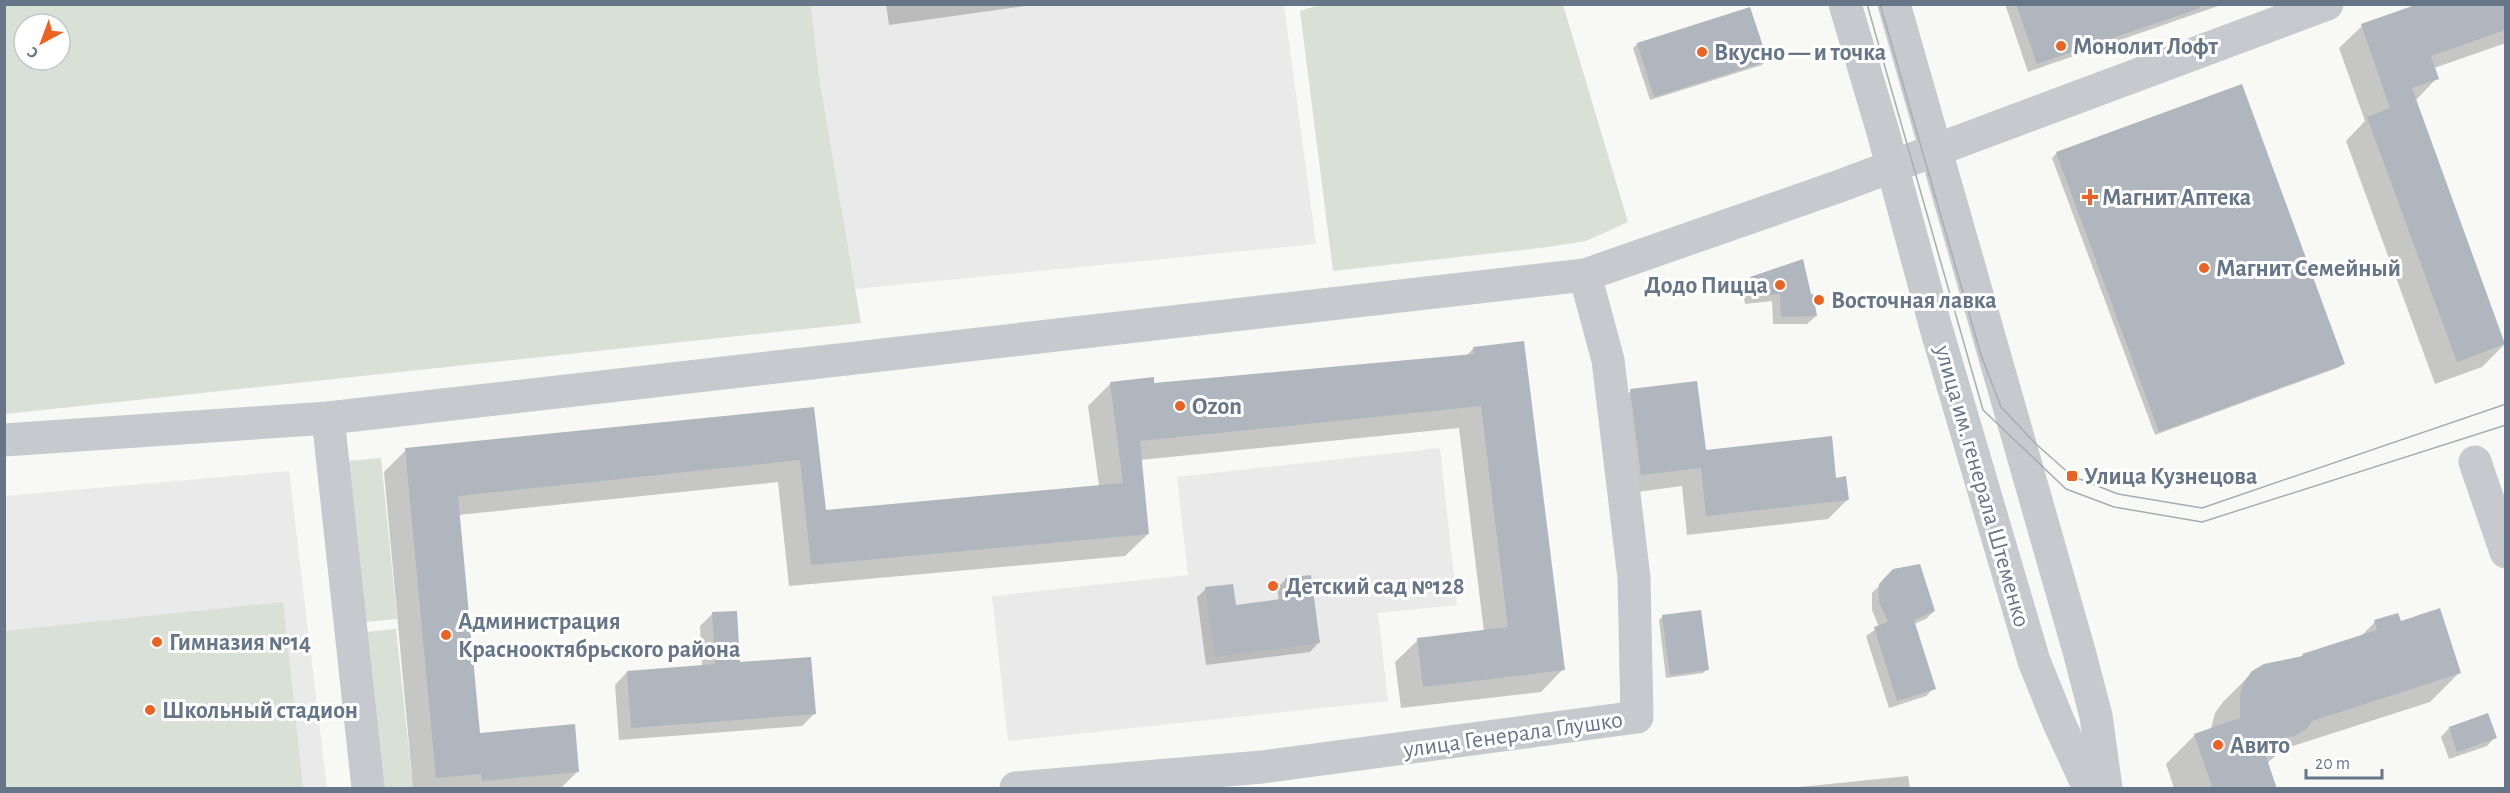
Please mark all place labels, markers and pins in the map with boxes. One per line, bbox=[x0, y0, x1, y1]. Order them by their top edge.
place label: Монолит Лофт bbox=[2073, 35, 2219, 59]
marker: Монолит Лофт bbox=[2054, 39, 2068, 53]
place label: Вкусно — и точка bbox=[1714, 41, 1886, 65]
marker: Вкусно — и точка bbox=[1695, 45, 1709, 59]
place label: Магнит Аптека bbox=[2102, 186, 2251, 210]
marker: Магнит Аптека bbox=[2083, 190, 2097, 204]
place label: Магнит Семейный bbox=[2216, 257, 2401, 281]
marker: Магнит Семейный bbox=[2197, 261, 2211, 275]
place label: Додо Пицца bbox=[1644, 274, 1768, 298]
marker: Додо Пицца bbox=[1773, 278, 1787, 292]
place label: Восточная лавка bbox=[1831, 289, 1997, 313]
marker: Восточная лавка bbox=[1812, 293, 1826, 307]
place label: Ozon bbox=[1192, 395, 1242, 419]
marker: Ozon bbox=[1173, 399, 1187, 413]
place label: Улица Кузнецова bbox=[2084, 465, 2257, 489]
marker: Улица Кузнецова bbox=[2065, 469, 2079, 483]
place label: Детский сад №128 bbox=[1285, 575, 1465, 599]
marker: Детский сад №128 bbox=[1266, 579, 1280, 593]
place label: Администрация Краснооктябрьского района bbox=[458, 610, 740, 662]
marker: Администрация Краснооктябрьского района bbox=[439, 628, 453, 642]
place label: Гимназия №14 bbox=[169, 631, 311, 655]
marker: Гимназия №14 bbox=[150, 635, 164, 649]
place label: Школьный стадион bbox=[162, 699, 358, 723]
marker: Школьный стадион bbox=[143, 703, 157, 717]
place label: Авито bbox=[2230, 734, 2290, 758]
marker: Авито bbox=[2211, 738, 2225, 752]

